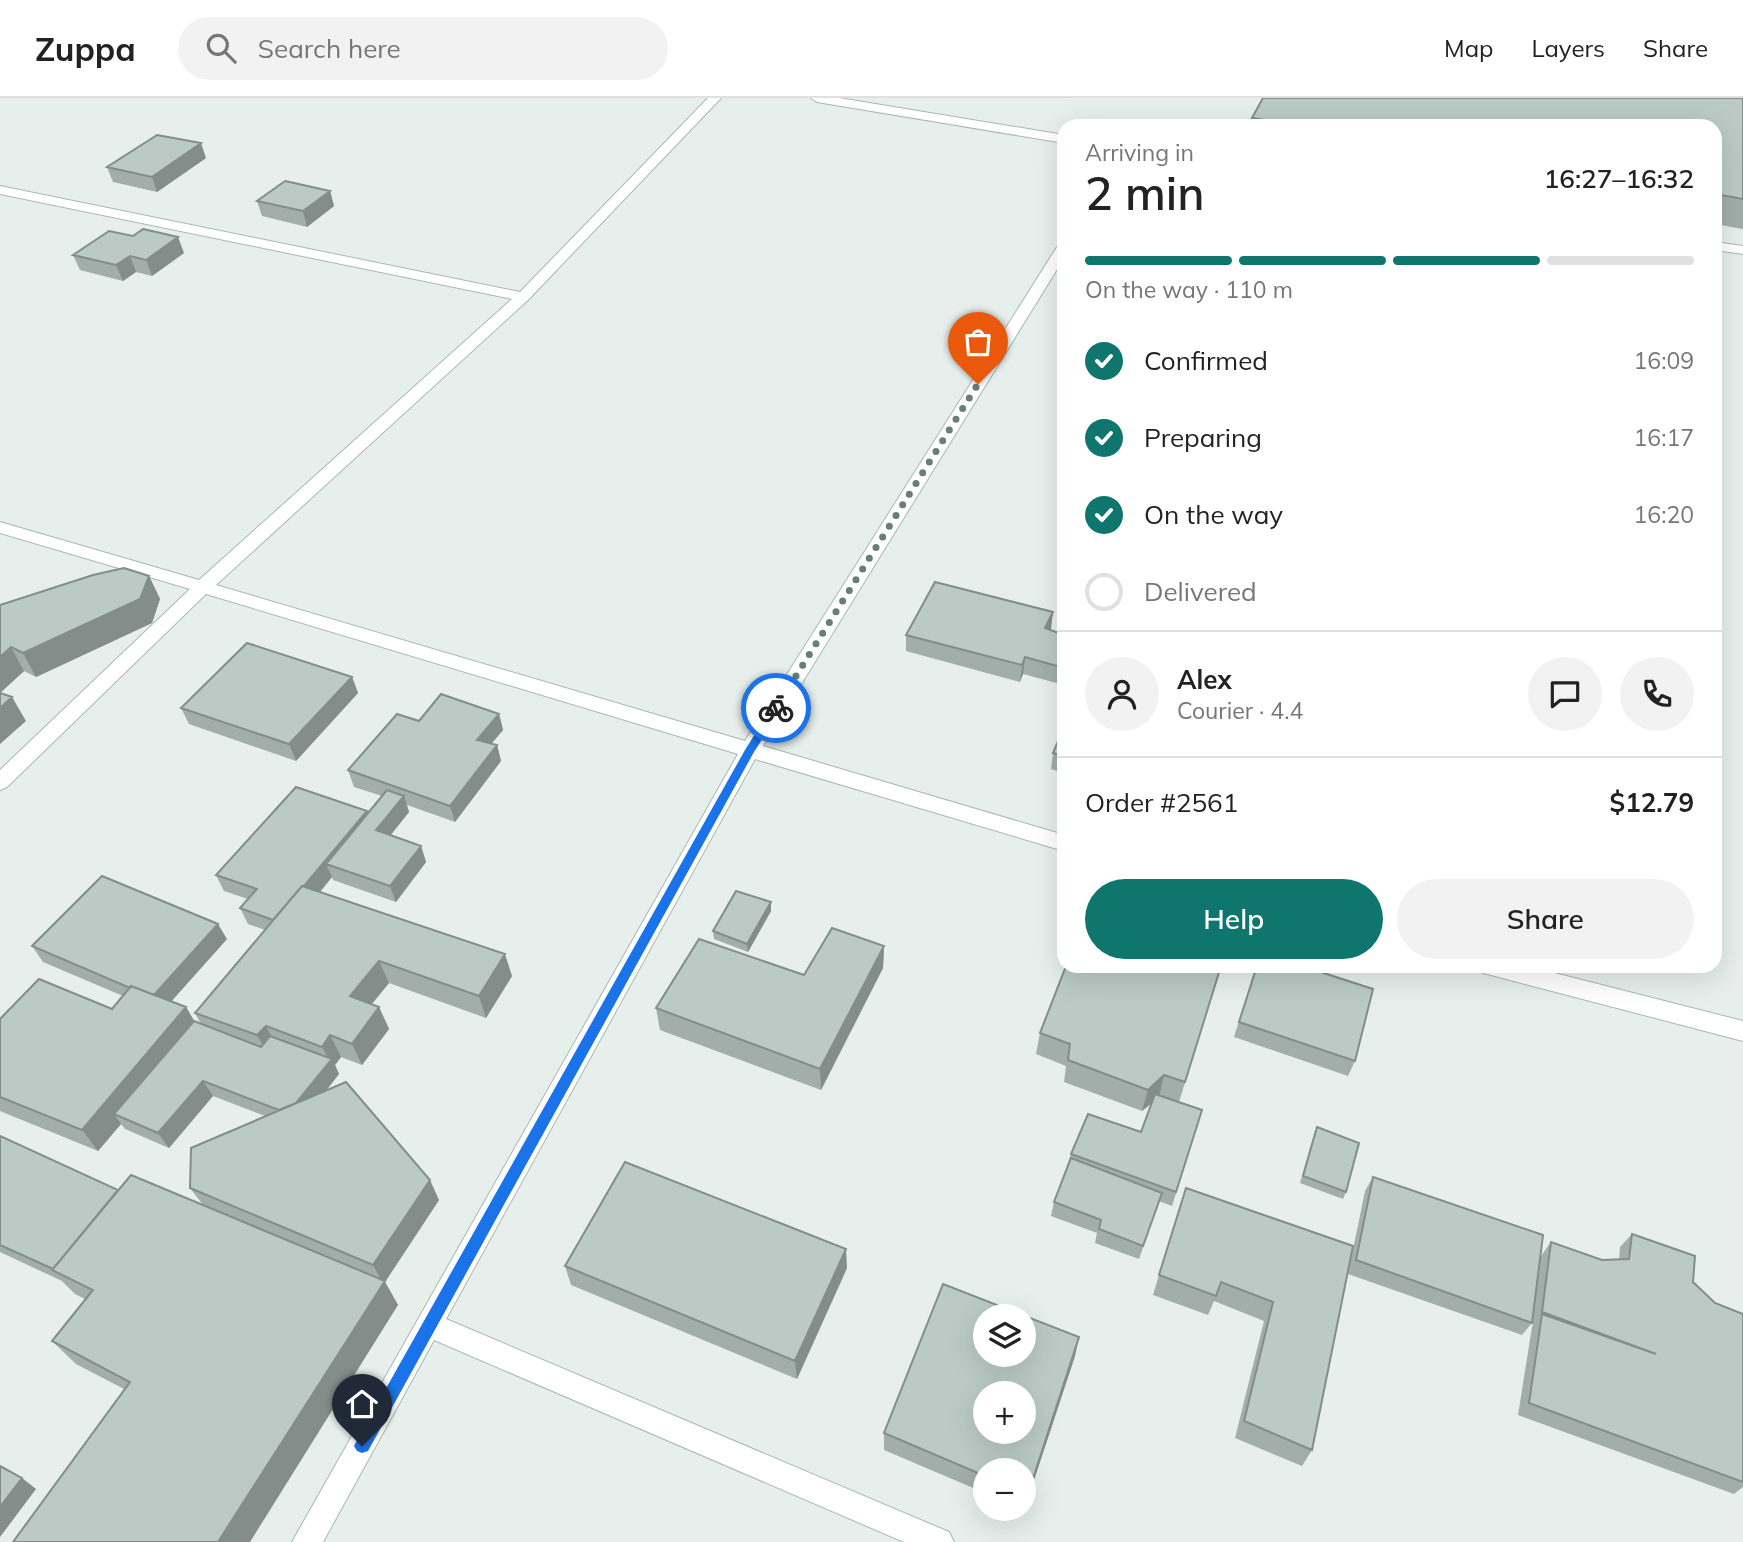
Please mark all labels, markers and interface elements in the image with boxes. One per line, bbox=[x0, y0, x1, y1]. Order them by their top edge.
search box bbox=[178, 17, 668, 80]
text: Zuppa bbox=[35, 28, 136, 69]
icon: search bbox=[202, 29, 240, 67]
text: Search here bbox=[258, 32, 401, 65]
text: Map bbox=[1444, 33, 1493, 63]
text: Layers bbox=[1531, 33, 1605, 63]
text: Share bbox=[1643, 33, 1708, 63]
text: Arriving in bbox=[1085, 138, 1194, 167]
text: 16:27–16:32 bbox=[1544, 162, 1694, 195]
text: 2 min bbox=[1085, 164, 1204, 222]
text: On the way · 110 m bbox=[1085, 275, 1293, 304]
pin bbox=[948, 312, 1008, 384]
icon: bag bbox=[959, 323, 997, 361]
icon: check bbox=[1085, 342, 1123, 380]
text: Confirmed bbox=[1144, 344, 1268, 377]
text: 16:09 bbox=[1634, 346, 1694, 375]
icon: check bbox=[1085, 419, 1123, 457]
text: Preparing bbox=[1144, 421, 1262, 454]
text: 16:17 bbox=[1634, 423, 1694, 452]
icon: check bbox=[1085, 496, 1123, 534]
text: On the way bbox=[1144, 498, 1283, 531]
text: 16:20 bbox=[1634, 500, 1694, 529]
text: Delivered bbox=[1144, 575, 1257, 608]
button: person bbox=[1085, 657, 1159, 731]
button: chat bbox=[1528, 657, 1602, 731]
button: phone bbox=[1620, 657, 1694, 731]
text: Alex bbox=[1177, 663, 1232, 696]
courier bbox=[741, 673, 811, 743]
icon: bike bbox=[757, 689, 795, 727]
text: Courier · 4.4 bbox=[1177, 696, 1303, 725]
text: Order #2561 bbox=[1085, 786, 1238, 819]
text: $12.79 bbox=[1610, 786, 1694, 819]
button: Help bbox=[1085, 879, 1383, 959]
button: Share bbox=[1397, 879, 1694, 959]
map controls bbox=[973, 1304, 1036, 1521]
button: layers bbox=[973, 1304, 1036, 1367]
pin bbox=[332, 1374, 392, 1446]
button: + bbox=[973, 1381, 1036, 1444]
icon: home bbox=[343, 1385, 381, 1423]
button: − bbox=[973, 1458, 1036, 1521]

